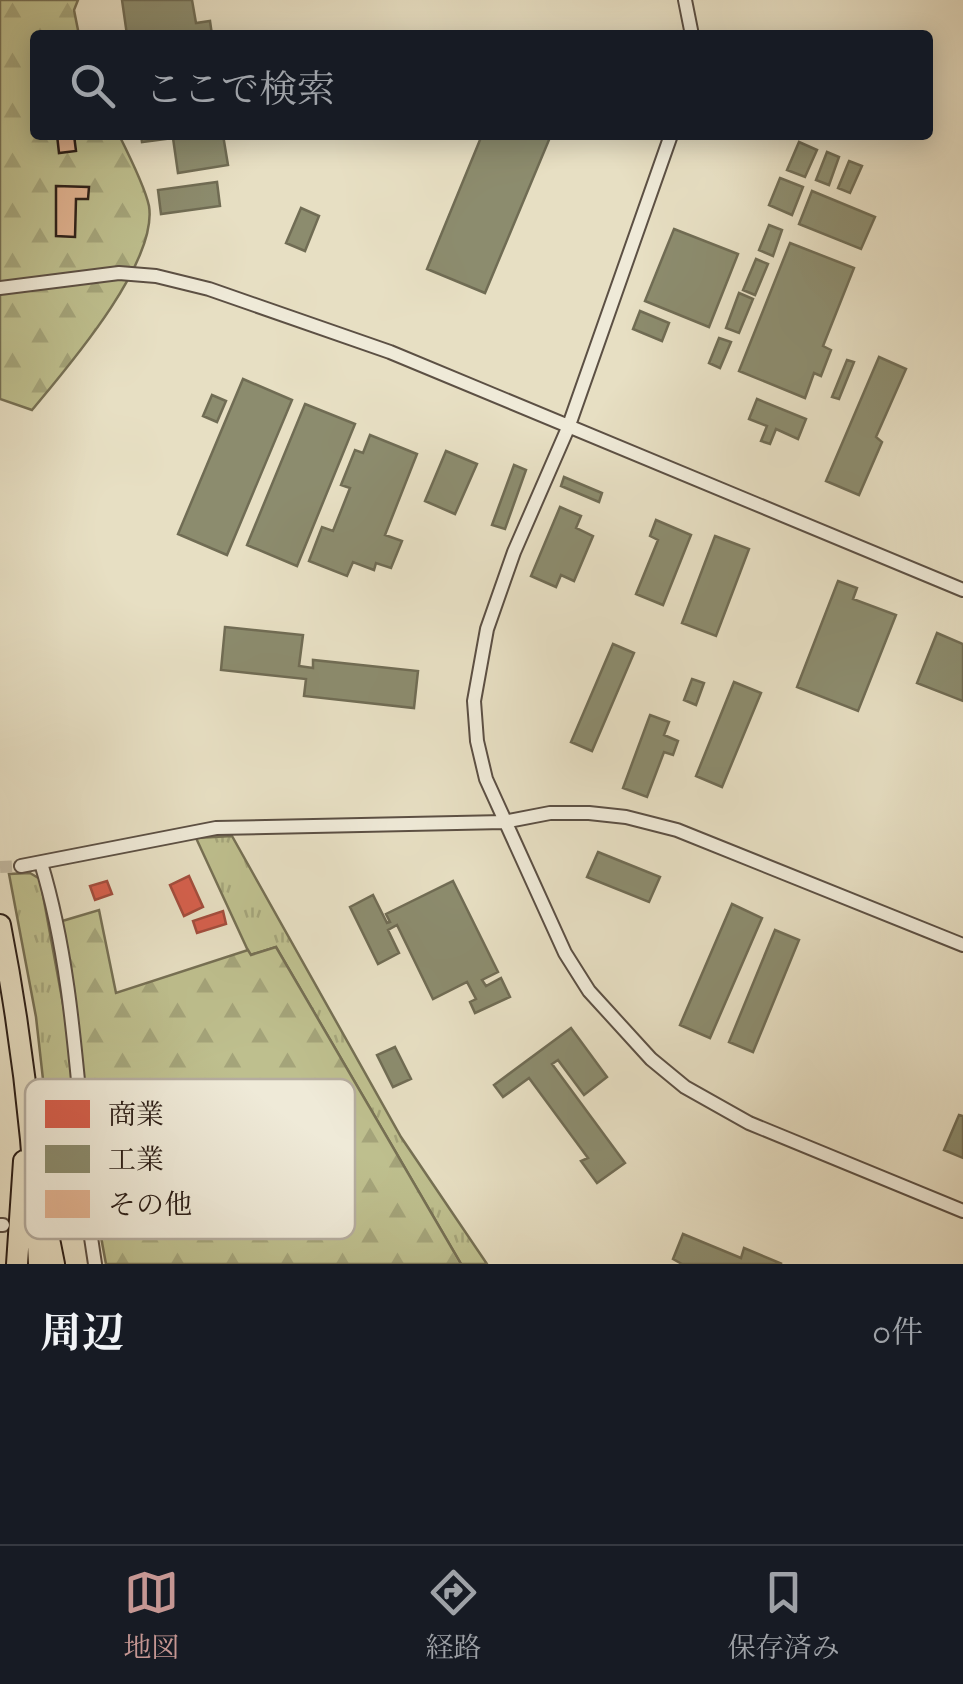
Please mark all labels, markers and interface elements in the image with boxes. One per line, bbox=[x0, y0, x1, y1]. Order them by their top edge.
search box bbox=[30, 30, 933, 140]
icon: search bbox=[65, 58, 120, 113]
text: ここで検索 bbox=[145, 66, 335, 112]
legend bbox=[25, 1079, 355, 1239]
text: 商業 bbox=[108, 1097, 164, 1132]
text: 工業 bbox=[108, 1142, 164, 1177]
text: その他 bbox=[108, 1187, 192, 1222]
text: 周辺 bbox=[40, 1307, 124, 1359]
text: 0件 bbox=[872, 1313, 923, 1352]
tab: 地図 bbox=[123, 1565, 179, 1665]
tab: 経路 bbox=[425, 1565, 482, 1665]
tab: 保存済み bbox=[728, 1565, 840, 1665]

